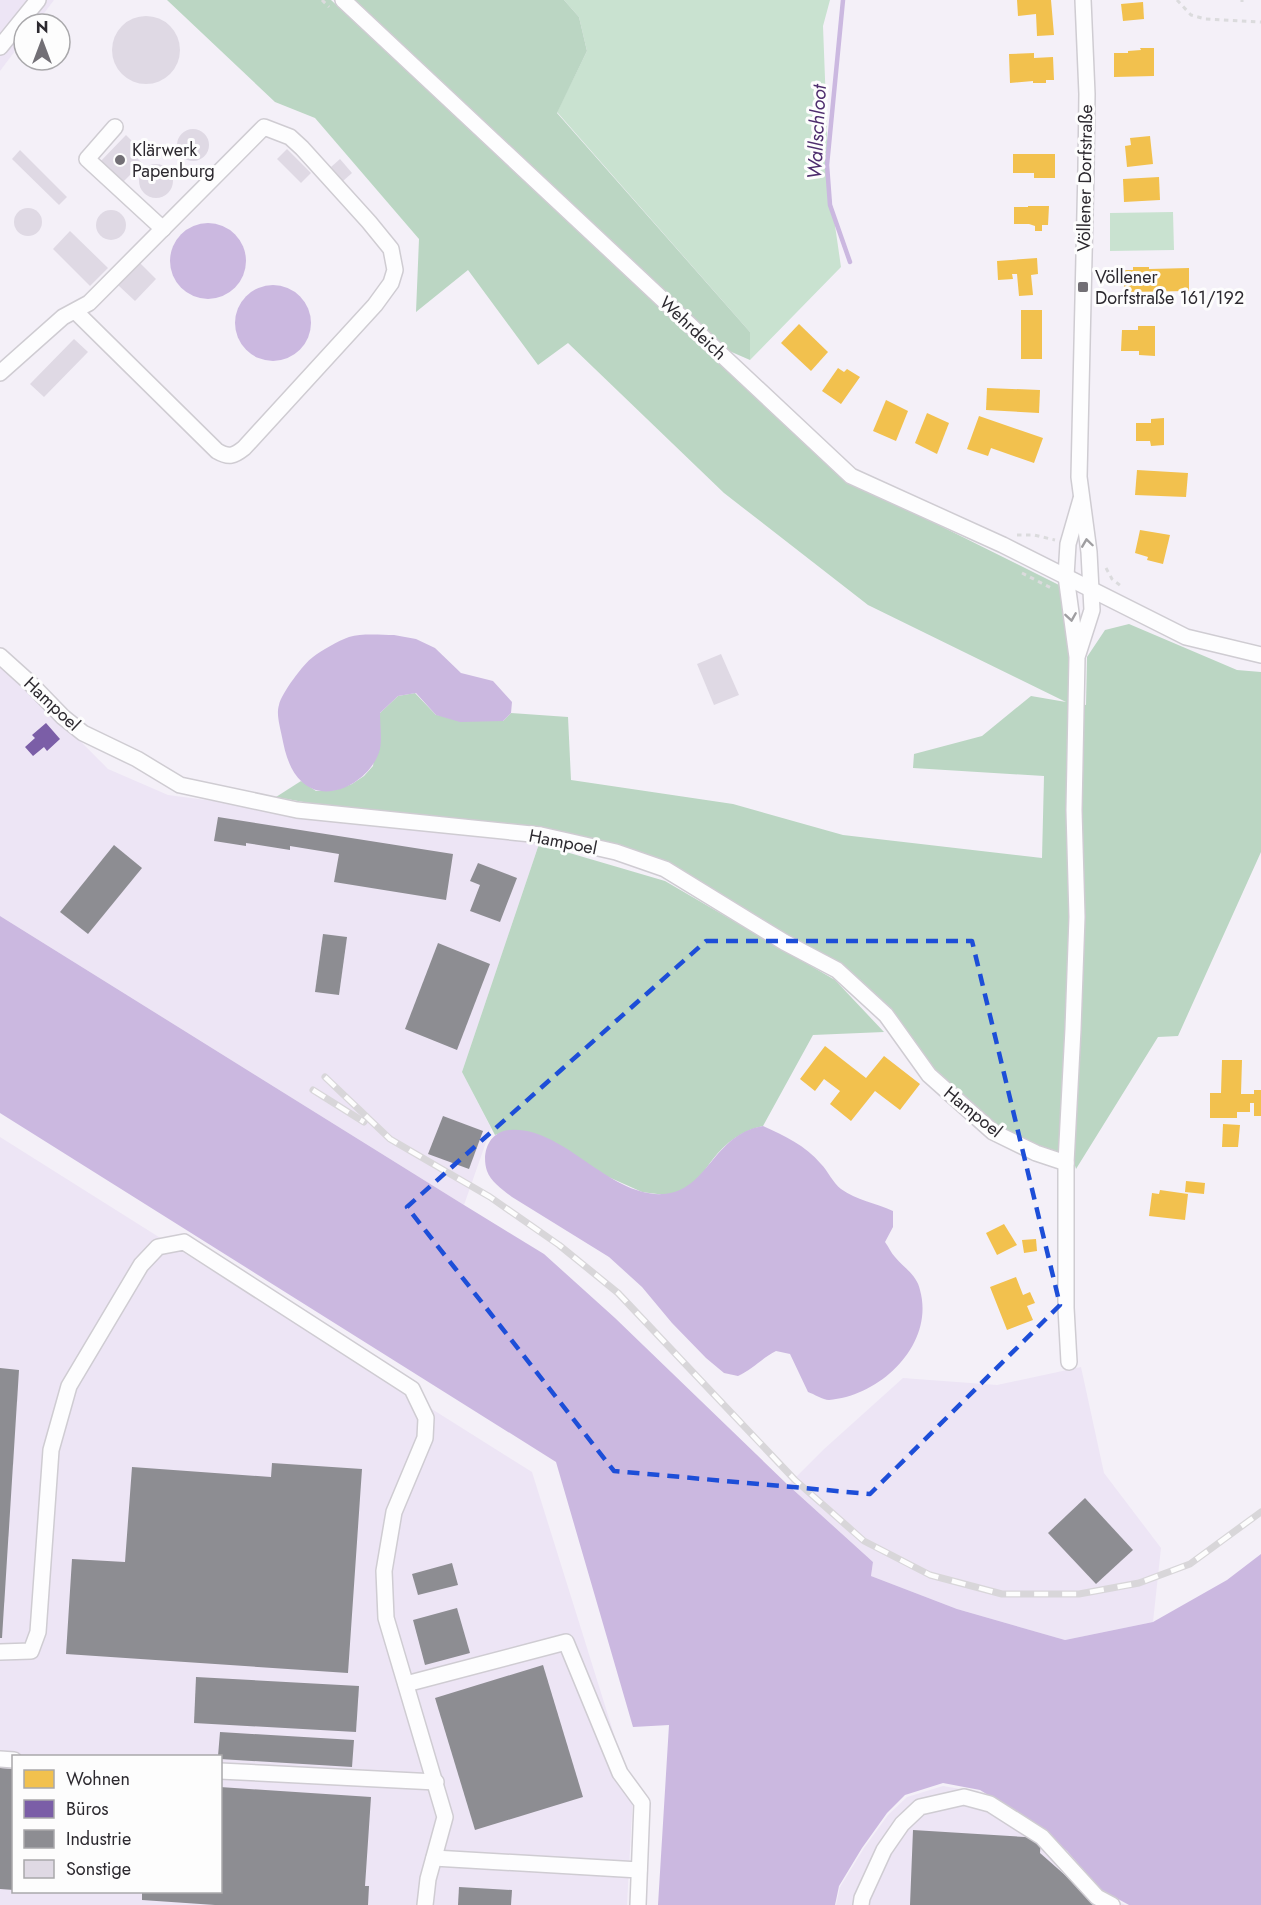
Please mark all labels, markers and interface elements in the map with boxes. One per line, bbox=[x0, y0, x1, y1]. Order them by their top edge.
north arrow bbox=[12, 12, 72, 72]
text: N bbox=[36, 16, 48, 39]
water label: Wallschloot bbox=[800, 83, 834, 180]
street label: Völlener Dorfstraße bbox=[1071, 104, 1099, 252]
place label: Klärwerk Papenburg bbox=[132, 137, 215, 184]
marker: Klärwerk Papenburg bbox=[113, 153, 127, 167]
place label: Völlener Dorfstraße 161/192 bbox=[1095, 264, 1244, 311]
marker: Völlener Dorfstraße 161/192 bbox=[1076, 280, 1090, 294]
street label: Wehrdeich bbox=[654, 290, 732, 366]
one-way arrow bbox=[1082, 539, 1094, 548]
one-way arrow bbox=[1064, 612, 1076, 621]
street label: Hampoel bbox=[18, 671, 86, 737]
street label: Hampoel bbox=[527, 823, 599, 861]
street label: Hampoel bbox=[938, 1080, 1008, 1144]
legend bbox=[12, 1755, 222, 1893]
text: Wohnen bbox=[66, 1766, 130, 1792]
text: Büros bbox=[66, 1796, 108, 1822]
text: Industrie bbox=[66, 1826, 131, 1852]
text: Sonstige bbox=[66, 1856, 131, 1882]

